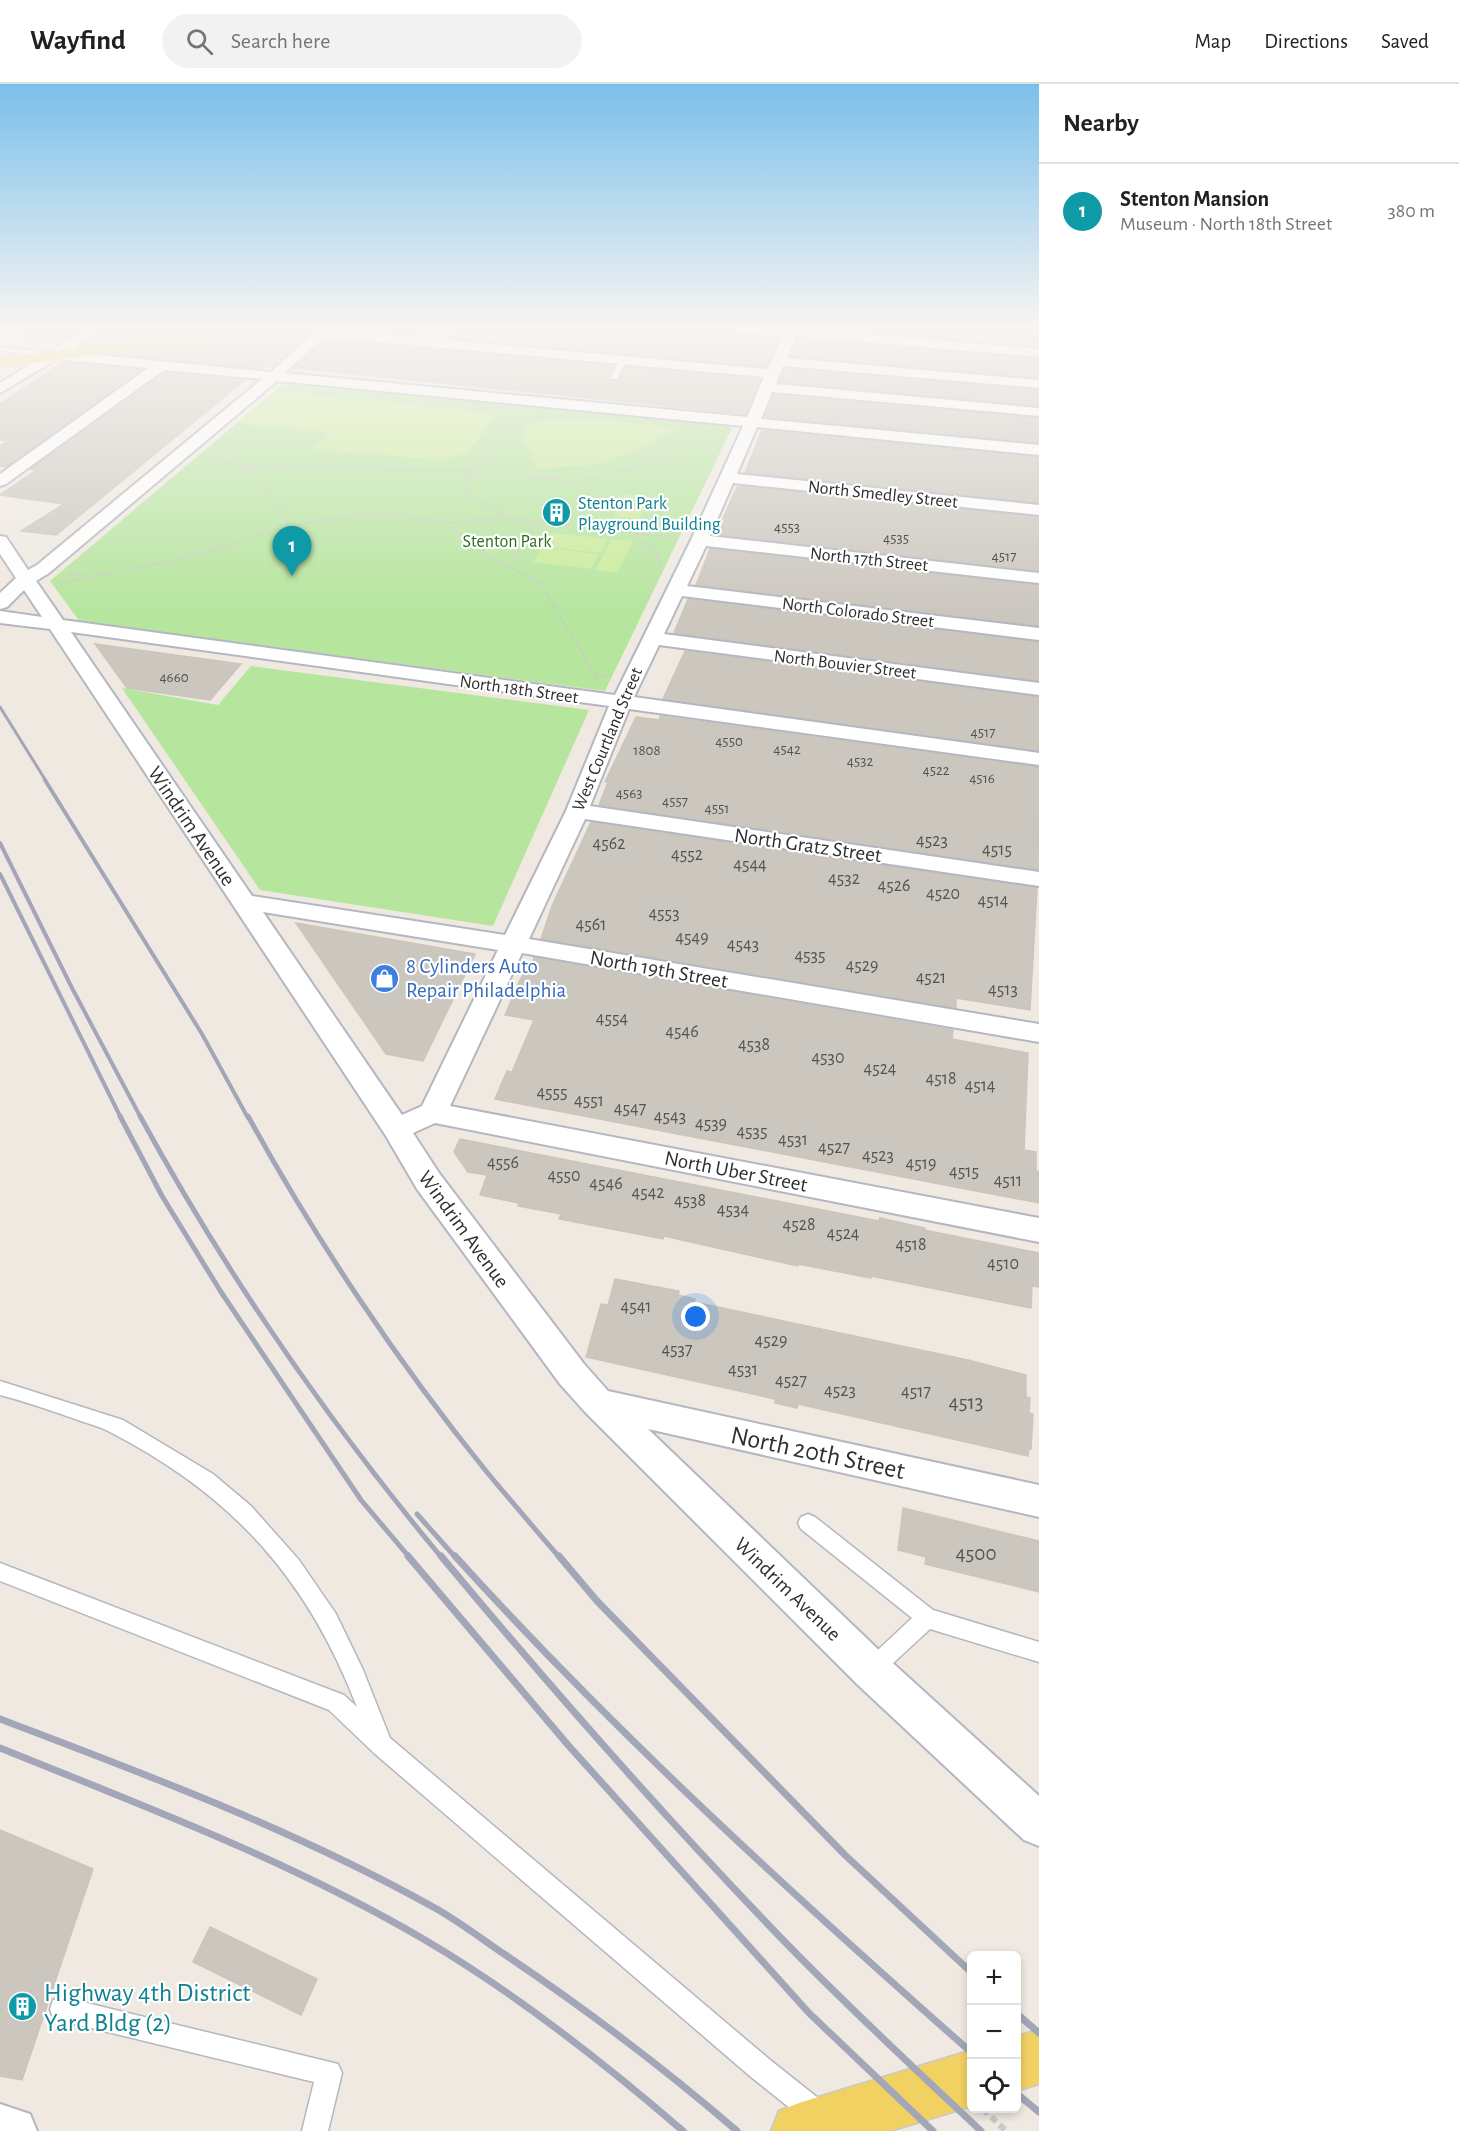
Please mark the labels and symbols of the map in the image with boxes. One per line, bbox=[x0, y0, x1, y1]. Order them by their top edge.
street label: North Smedley Street bbox=[807, 478, 959, 512]
place label: Stenton Park Playground Building bbox=[578, 495, 721, 534]
building icon: Stenton Park Playground Building bbox=[541, 497, 573, 529]
house number: 4553 bbox=[774, 520, 800, 535]
pin: 1 bbox=[272, 526, 312, 576]
house number: 4535 bbox=[883, 531, 909, 546]
park label: Stenton Park bbox=[462, 533, 552, 551]
street label: North 17th Street bbox=[809, 545, 929, 575]
house number: 4517 bbox=[992, 549, 1016, 564]
street label: North Colorado Street bbox=[781, 595, 935, 631]
street label: North Bouvier Street bbox=[773, 647, 917, 683]
street label: West Courtland Street bbox=[570, 665, 646, 814]
house number: 4660 bbox=[159, 670, 189, 685]
street label: North 18th Street bbox=[458, 673, 580, 707]
house number: 4517 bbox=[971, 725, 995, 740]
house number: 4550 bbox=[715, 734, 743, 749]
house number: 4542 bbox=[773, 742, 801, 757]
house number: 1808 bbox=[633, 743, 661, 758]
house number: 4532 bbox=[847, 754, 873, 769]
street label: Windrim Avenue bbox=[144, 763, 239, 890]
house number: 4522 bbox=[922, 763, 950, 778]
house number: 4516 bbox=[969, 771, 995, 786]
house number: 4563 bbox=[616, 786, 642, 801]
house number: 4557 bbox=[662, 794, 688, 809]
house number: 4551 bbox=[705, 801, 729, 816]
street label: North Gratz Street bbox=[733, 825, 883, 866]
house number: 4523 bbox=[916, 832, 948, 850]
house number: 4562 bbox=[593, 835, 625, 853]
house number: 4515 bbox=[982, 841, 1012, 859]
house number: 4552 bbox=[671, 846, 703, 864]
house number: 4544 bbox=[733, 856, 767, 874]
house number: 4532 bbox=[828, 870, 860, 888]
house number: 4526 bbox=[878, 877, 910, 895]
house number: 4520 bbox=[926, 885, 960, 903]
house number: 4514 bbox=[977, 892, 1009, 910]
house number: 4553 bbox=[648, 905, 680, 923]
house number: 4561 bbox=[576, 916, 606, 934]
house number: 4549 bbox=[675, 929, 709, 947]
house number: 4543 bbox=[727, 936, 759, 954]
street label: North 19th Street bbox=[588, 947, 730, 992]
house number: 4535 bbox=[794, 947, 826, 965]
place label: 8 Cylinders Auto Repair Philadelphia bbox=[406, 956, 567, 1001]
house number: 4529 bbox=[846, 957, 878, 975]
shop icon: 8 Cylinders Auto Repair Philadelphia bbox=[369, 962, 401, 994]
house number: 4521 bbox=[916, 969, 946, 987]
house number: 4513 bbox=[988, 981, 1018, 999]
house number: 4554 bbox=[596, 1010, 629, 1028]
house number: 4546 bbox=[665, 1023, 699, 1041]
house number: 4538 bbox=[738, 1036, 770, 1054]
house number: 4530 bbox=[811, 1049, 845, 1067]
house number: 4524 bbox=[863, 1060, 897, 1078]
house number: 4518 bbox=[926, 1070, 956, 1088]
house number: 4514 bbox=[964, 1077, 996, 1095]
house number: 4555 bbox=[536, 1084, 568, 1102]
house number: 4551 bbox=[574, 1092, 604, 1110]
house number: 4547 bbox=[614, 1100, 646, 1118]
house number: 4543 bbox=[654, 1108, 686, 1126]
house number: 4539 bbox=[695, 1115, 727, 1133]
house number: 4535 bbox=[736, 1123, 768, 1141]
house number: 4531 bbox=[778, 1131, 808, 1149]
house number: 4527 bbox=[818, 1139, 850, 1157]
street label: North Uber Street bbox=[663, 1147, 809, 1196]
house number: 4523 bbox=[862, 1147, 894, 1165]
house number: 4556 bbox=[487, 1154, 519, 1172]
house number: 4519 bbox=[906, 1155, 936, 1173]
house number: 4515 bbox=[949, 1163, 979, 1181]
street label: Windrim Avenue bbox=[414, 1167, 513, 1292]
house number: 4550 bbox=[547, 1167, 581, 1185]
house number: 4511 bbox=[994, 1172, 1022, 1190]
house number: 4546 bbox=[589, 1175, 623, 1193]
house number: 4542 bbox=[631, 1184, 665, 1202]
house number: 4538 bbox=[674, 1192, 706, 1210]
house number: 4534 bbox=[717, 1201, 749, 1219]
house number: 4528 bbox=[783, 1216, 815, 1234]
house number: 4524 bbox=[826, 1225, 860, 1243]
house number: 4518 bbox=[896, 1236, 926, 1254]
house number: 4510 bbox=[987, 1255, 1019, 1273]
house number: 4541 bbox=[620, 1298, 652, 1316]
your location bbox=[681, 1302, 710, 1331]
house number: 4529 bbox=[755, 1332, 787, 1350]
house number: 4537 bbox=[661, 1341, 693, 1359]
house number: 4531 bbox=[728, 1361, 758, 1379]
house number: 4527 bbox=[775, 1372, 807, 1390]
house number: 4523 bbox=[824, 1382, 856, 1400]
house number: 4517 bbox=[901, 1383, 931, 1401]
house number: 4513 bbox=[949, 1392, 983, 1413]
street label: North 20th Street bbox=[728, 1422, 907, 1484]
street label: Windrim Avenue bbox=[730, 1534, 845, 1645]
house number: 4500 bbox=[955, 1543, 997, 1564]
place label: Highway 4th District Yard Bldg (2) bbox=[44, 1980, 251, 2036]
building icon: Highway 4th District Yard Bldg (2) bbox=[7, 1991, 39, 2023]

